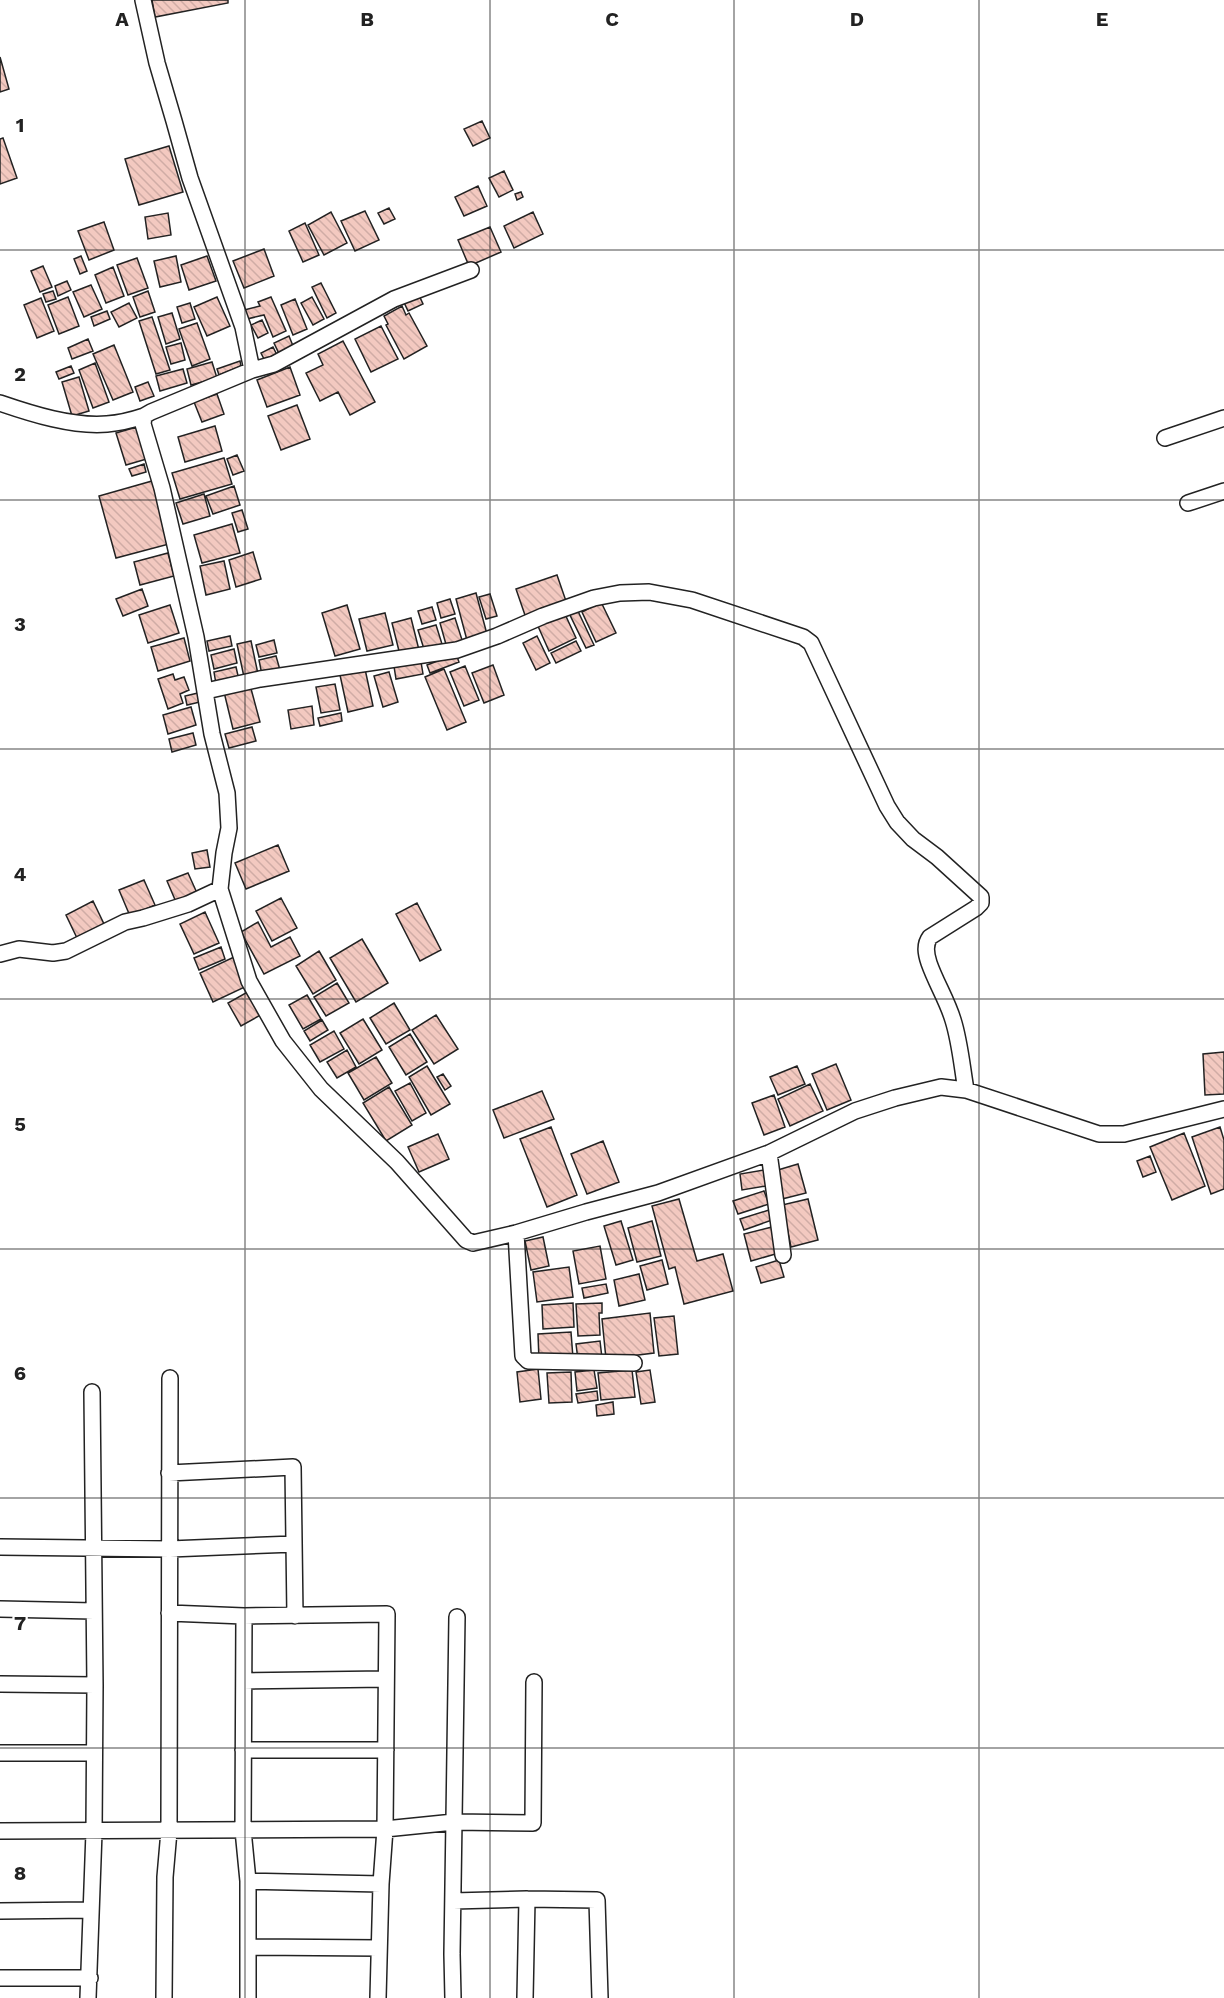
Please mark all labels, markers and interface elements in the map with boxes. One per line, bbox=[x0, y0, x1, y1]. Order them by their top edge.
text: A bbox=[115, 7, 129, 31]
text: B bbox=[360, 7, 374, 31]
text: C bbox=[605, 7, 619, 31]
text: D bbox=[850, 7, 864, 31]
text: E bbox=[1096, 7, 1108, 31]
text: 1 bbox=[16, 113, 24, 137]
text: 2 bbox=[14, 362, 26, 386]
text: 3 bbox=[14, 612, 26, 636]
text: 4 bbox=[14, 862, 27, 886]
text: 5 bbox=[14, 1112, 26, 1136]
text: 6 bbox=[14, 1361, 26, 1385]
text: 7 bbox=[14, 1611, 26, 1635]
text: 8 bbox=[14, 1861, 26, 1885]

